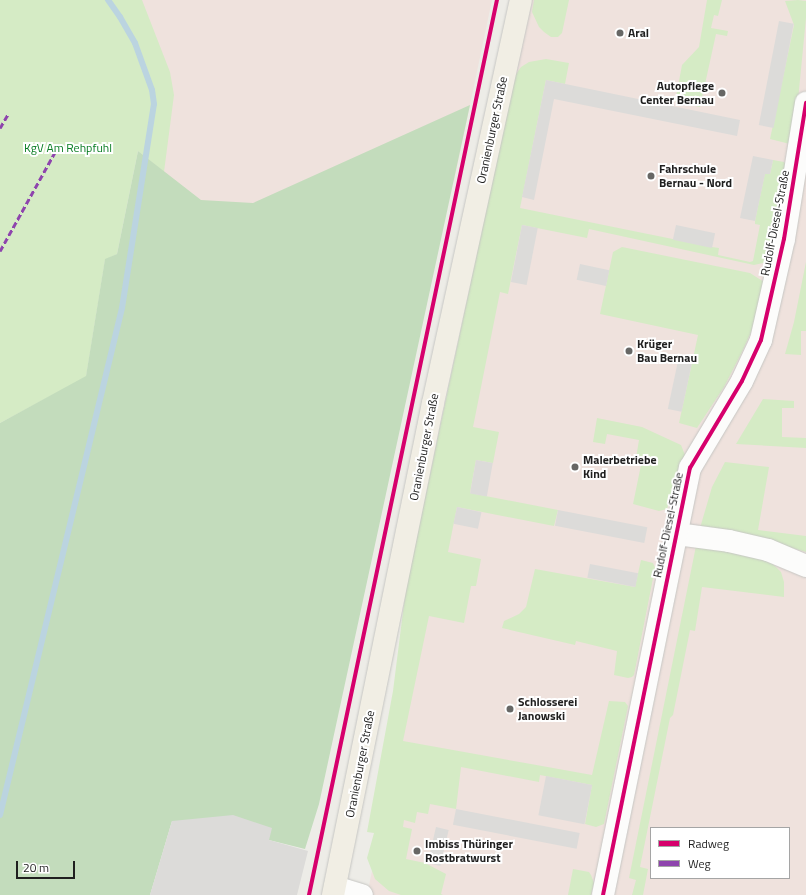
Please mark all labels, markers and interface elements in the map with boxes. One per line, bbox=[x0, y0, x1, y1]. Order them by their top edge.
place label: Aral bbox=[628, 26, 649, 40]
marker: Aral bbox=[615, 28, 625, 38]
street label: Oranienburger Straße bbox=[474, 75, 510, 185]
place label: Autopflege Center Bernau bbox=[640, 79, 714, 107]
marker: Autopflege Center Bernau bbox=[717, 88, 727, 98]
park label: KgV Am Rehpfuhl bbox=[24, 141, 112, 155]
place label: Fahrschule Bernau - Nord bbox=[659, 162, 732, 190]
street label: Rudolf-Diesel-Straße bbox=[758, 169, 792, 277]
marker: Fahrschule Bernau - Nord bbox=[646, 171, 656, 181]
place label: Krüger Bau Bernau bbox=[637, 337, 697, 365]
marker: Krüger Bau Bernau bbox=[624, 346, 634, 356]
street label: Oranienburger Straße bbox=[407, 392, 441, 502]
place label: Malerbetriebe Kind bbox=[583, 453, 657, 481]
marker: Malerbetriebe Kind bbox=[570, 462, 580, 472]
street label: Rudolf-Diesel-Straße bbox=[650, 471, 686, 579]
place label: Schlosserei Janowski bbox=[518, 695, 577, 723]
marker: Schlosserei Janowski bbox=[505, 704, 515, 714]
street label: Oranienburger Straße bbox=[343, 709, 377, 819]
legend bbox=[650, 827, 790, 879]
text: Radweg bbox=[688, 834, 729, 853]
place label: Imbiss Thüringer Rostbratwurst bbox=[425, 837, 513, 865]
marker: Imbiss Thüringer Rostbratwurst bbox=[412, 846, 422, 856]
scale bar bbox=[18, 853, 77, 879]
text: Weg bbox=[688, 854, 711, 873]
text: 20 m bbox=[23, 858, 49, 877]

